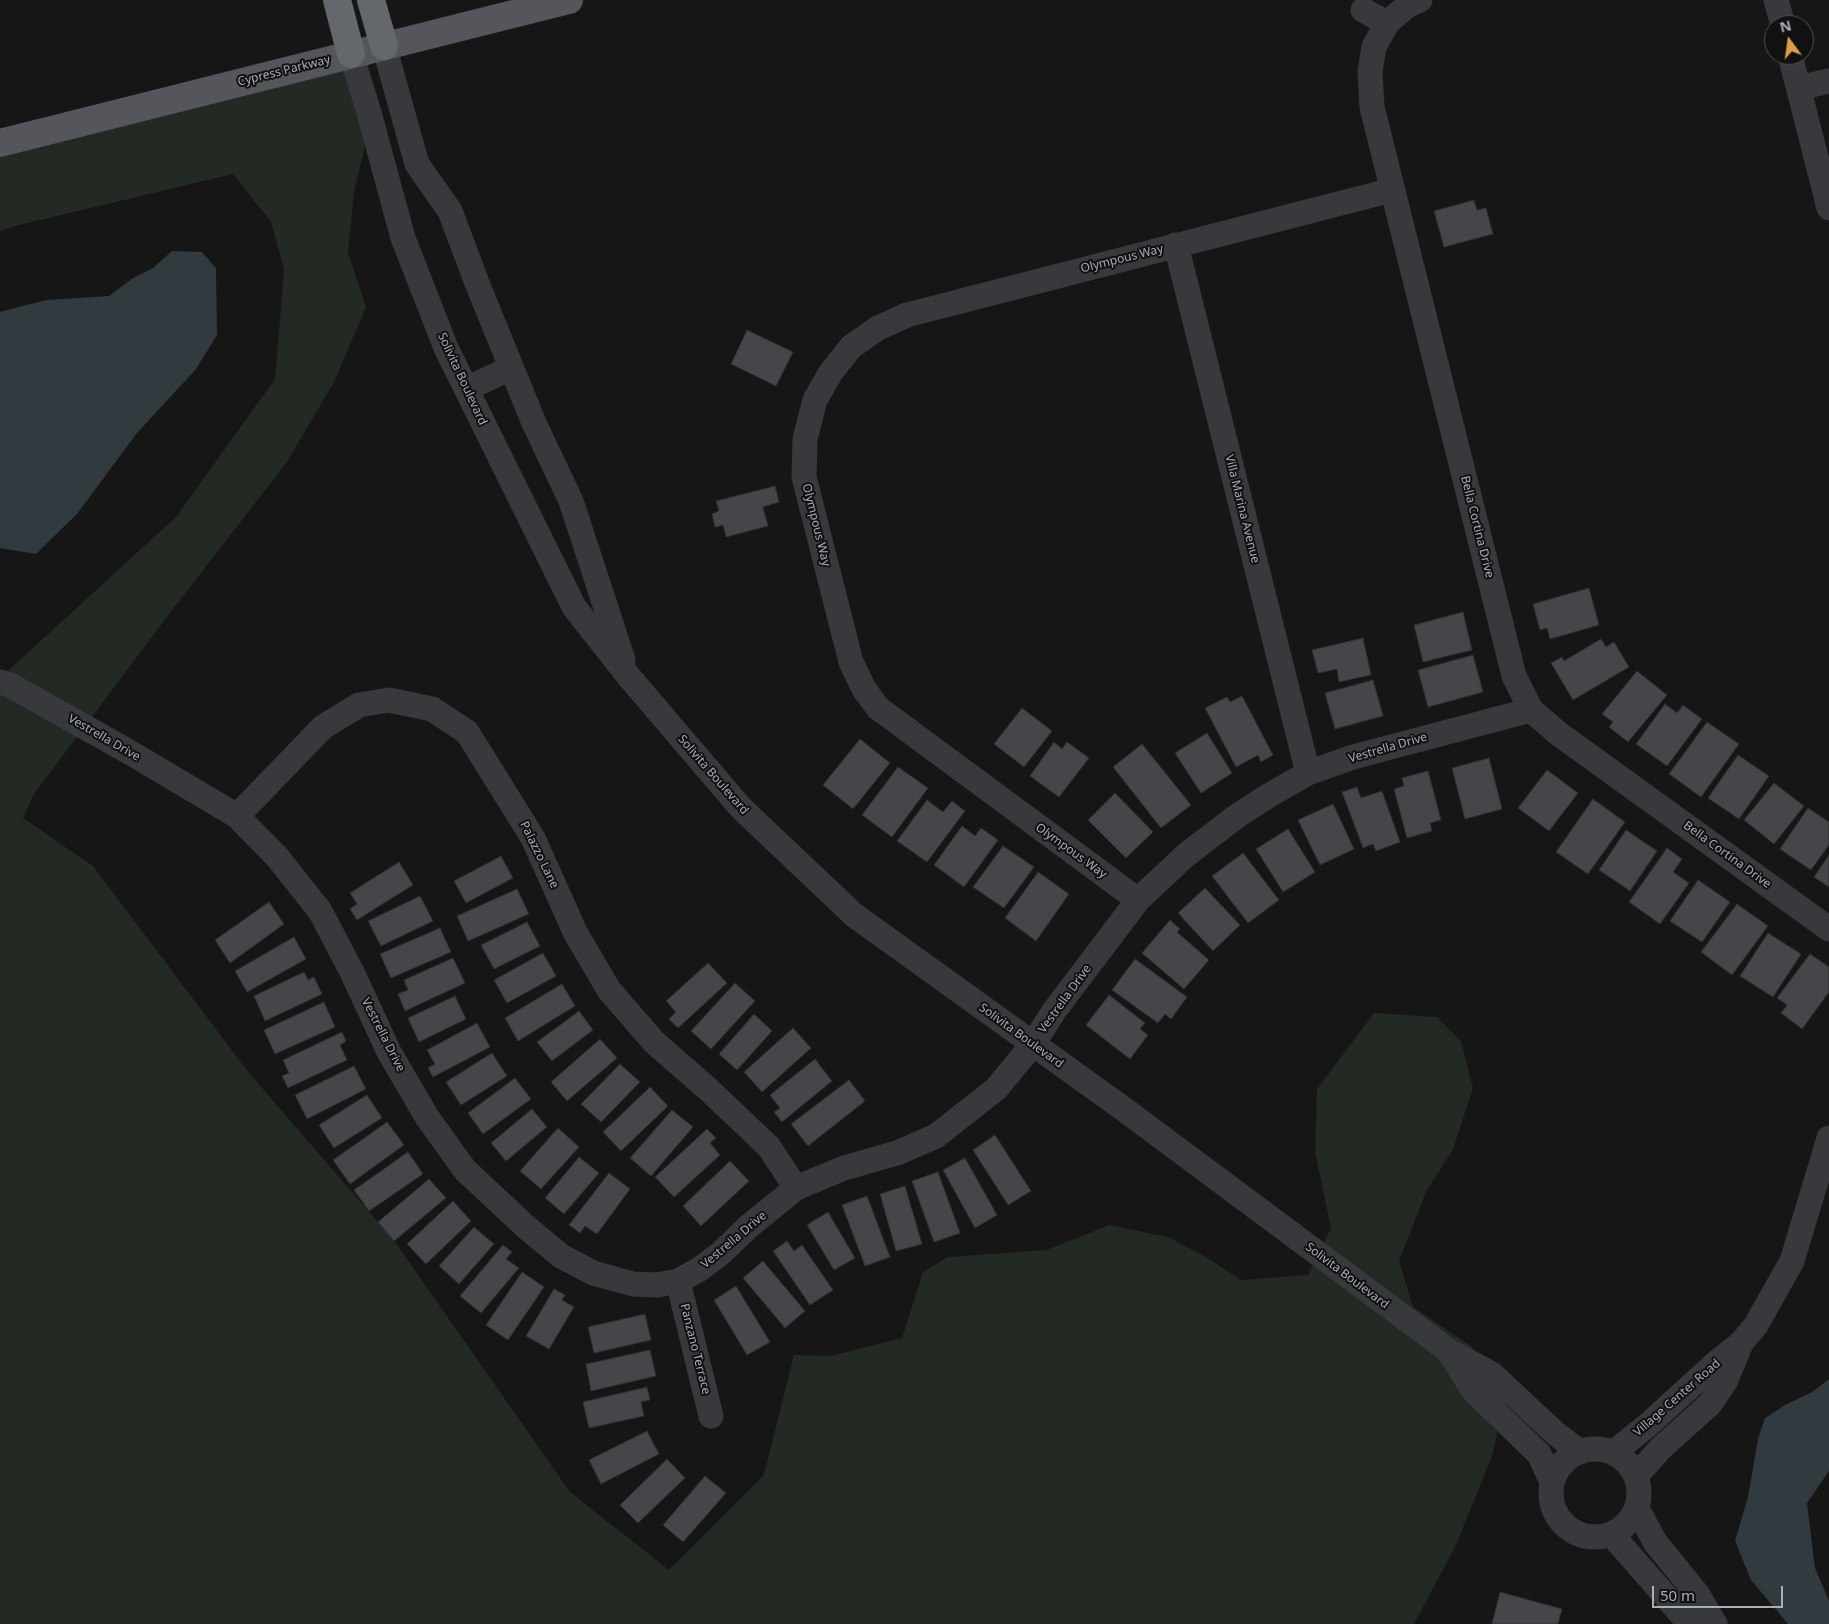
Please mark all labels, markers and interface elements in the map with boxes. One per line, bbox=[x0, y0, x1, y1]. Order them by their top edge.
north arrow bbox=[1764, 15, 1814, 65]
text: N bbox=[1778, 15, 1793, 37]
street label: Cypress Parkway bbox=[236, 53, 332, 89]
street label: Olympous Way bbox=[1079, 242, 1165, 276]
street label: Solivita Boulevard bbox=[434, 330, 490, 428]
street label: Villa Marina Avenue bbox=[1222, 453, 1262, 565]
street label: Bella Cortina Drive bbox=[1457, 474, 1497, 580]
street label: Olympous Way bbox=[799, 482, 833, 568]
street label: Vestrella Drive bbox=[65, 712, 143, 764]
street label: Vestrella Drive bbox=[1347, 730, 1429, 766]
street label: Solivita Boulevard bbox=[675, 732, 751, 818]
street label: Bella Cortina Drive bbox=[1680, 818, 1774, 892]
street label: Palazzo Lane bbox=[517, 819, 561, 891]
street label: Olympous Way bbox=[1033, 820, 1109, 882]
street label: Vestrella Drive bbox=[1035, 962, 1095, 1036]
street label: Vestrella Drive bbox=[358, 996, 408, 1074]
street label: Solivita Boulevard bbox=[976, 1001, 1066, 1071]
street label: Vestrella Drive bbox=[698, 1208, 770, 1272]
street label: Solivita Boulevard bbox=[1303, 1240, 1391, 1312]
street label: Panzano Terrace bbox=[677, 1302, 713, 1396]
street label: Village Center Road bbox=[1631, 1356, 1723, 1440]
scale bar bbox=[1654, 1576, 1785, 1608]
text: 50 m bbox=[1660, 1585, 1695, 1605]

